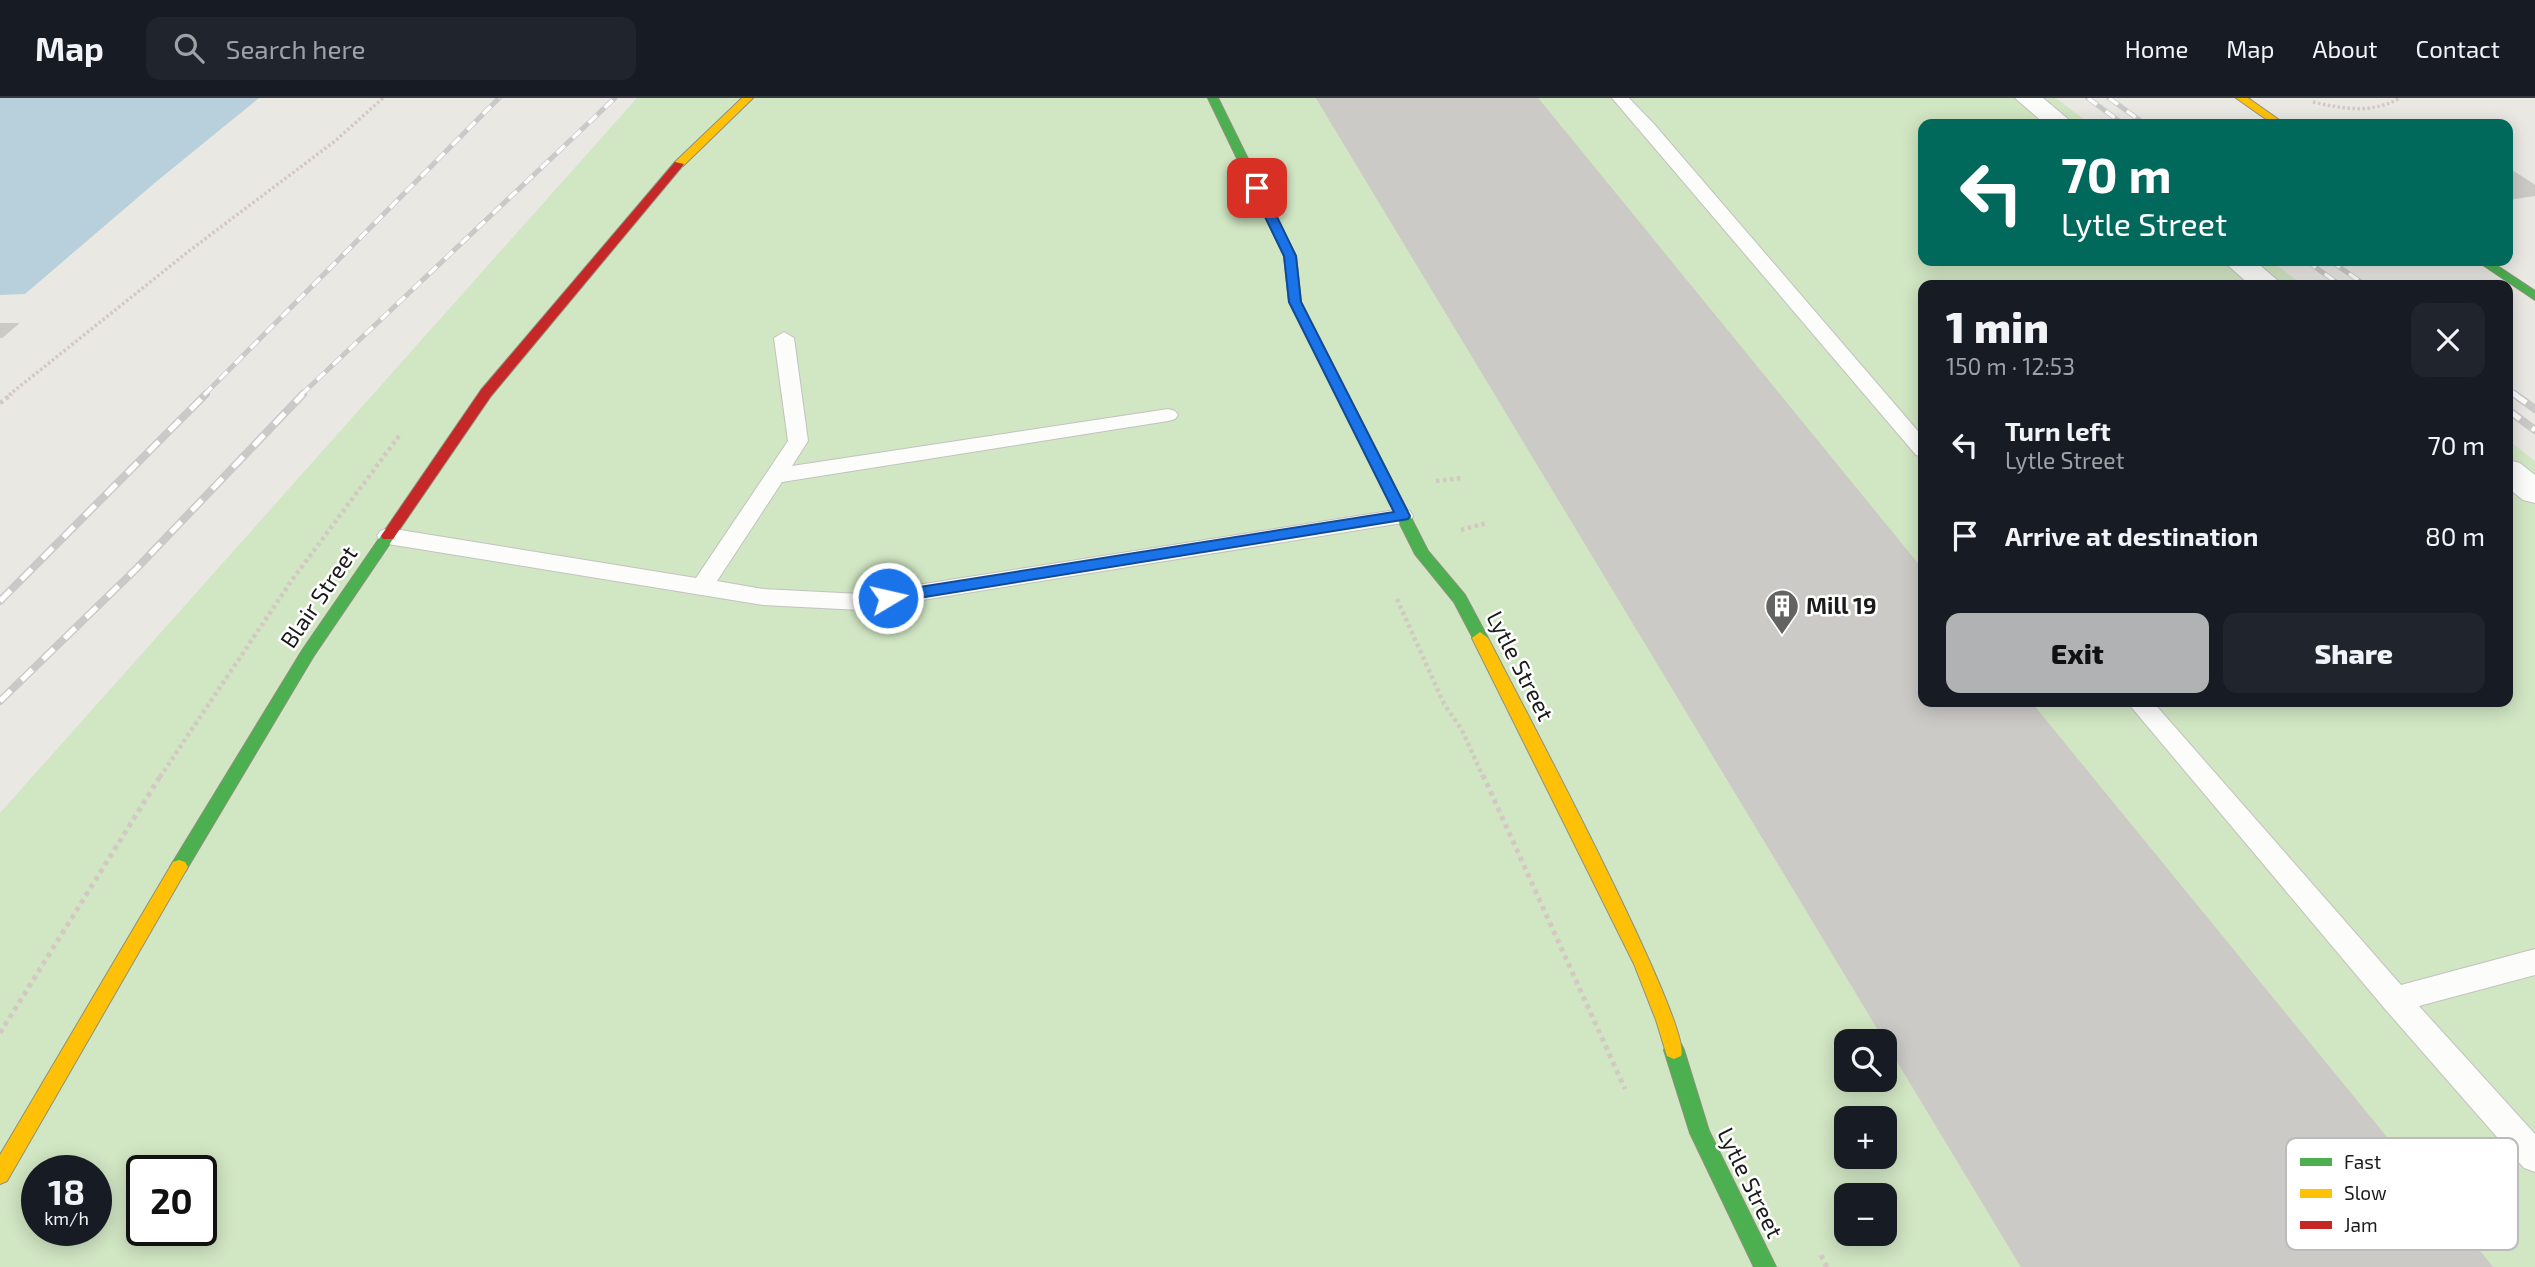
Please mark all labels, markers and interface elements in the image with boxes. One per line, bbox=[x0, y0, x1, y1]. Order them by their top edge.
search box bbox=[146, 17, 636, 80]
text: Map bbox=[35, 28, 104, 68]
icon: search bbox=[170, 29, 208, 67]
text: Search here bbox=[226, 33, 365, 64]
text: Home bbox=[2125, 34, 2188, 63]
text: Map bbox=[2226, 34, 2274, 63]
text: About bbox=[2312, 34, 2378, 63]
text: Contact bbox=[2416, 34, 2500, 63]
text: 70 m bbox=[2061, 144, 2172, 203]
icon: left bbox=[1946, 147, 2037, 238]
pin bbox=[1227, 158, 1287, 218]
icon: arrive bbox=[1238, 169, 1276, 207]
text: Lytle Street bbox=[2061, 204, 2227, 242]
text: 1 min bbox=[1946, 301, 2049, 351]
button: close bbox=[2411, 303, 2485, 377]
text: 150 m · 12:53 bbox=[1946, 352, 2075, 380]
text: Turn left bbox=[2005, 415, 2111, 446]
icon: left bbox=[1946, 426, 1984, 464]
text: 70 m bbox=[2427, 429, 2485, 460]
text: Lytle Street bbox=[2005, 446, 2124, 474]
icon: arrive bbox=[1946, 517, 1984, 555]
text: Arrive at destination bbox=[2005, 520, 2258, 551]
text: 80 m bbox=[2425, 520, 2485, 551]
street label: Blair Street bbox=[274, 540, 363, 653]
position arrow bbox=[851, 561, 925, 635]
building icon: Mill 19 bbox=[1763, 587, 1801, 636]
place label: Mill 19 bbox=[1806, 591, 1876, 619]
street label: Lytle Street bbox=[1481, 606, 1561, 725]
button: Exit bbox=[1946, 613, 2209, 693]
button: Share bbox=[2223, 613, 2485, 693]
map controls bbox=[1834, 1029, 1897, 1246]
button: search bbox=[1834, 1029, 1897, 1092]
button: + bbox=[1834, 1106, 1897, 1169]
street label: Lytle Street bbox=[1712, 1123, 1790, 1243]
legend bbox=[2286, 1138, 2518, 1250]
text: Fast bbox=[2344, 1150, 2381, 1173]
speed limit sign: 20 bbox=[126, 1155, 217, 1246]
text: 18 bbox=[48, 1170, 85, 1212]
text: Slow bbox=[2344, 1181, 2387, 1204]
button: − bbox=[1834, 1183, 1897, 1246]
text: km/h bbox=[44, 1207, 89, 1229]
text: Jam bbox=[2344, 1213, 2378, 1236]

